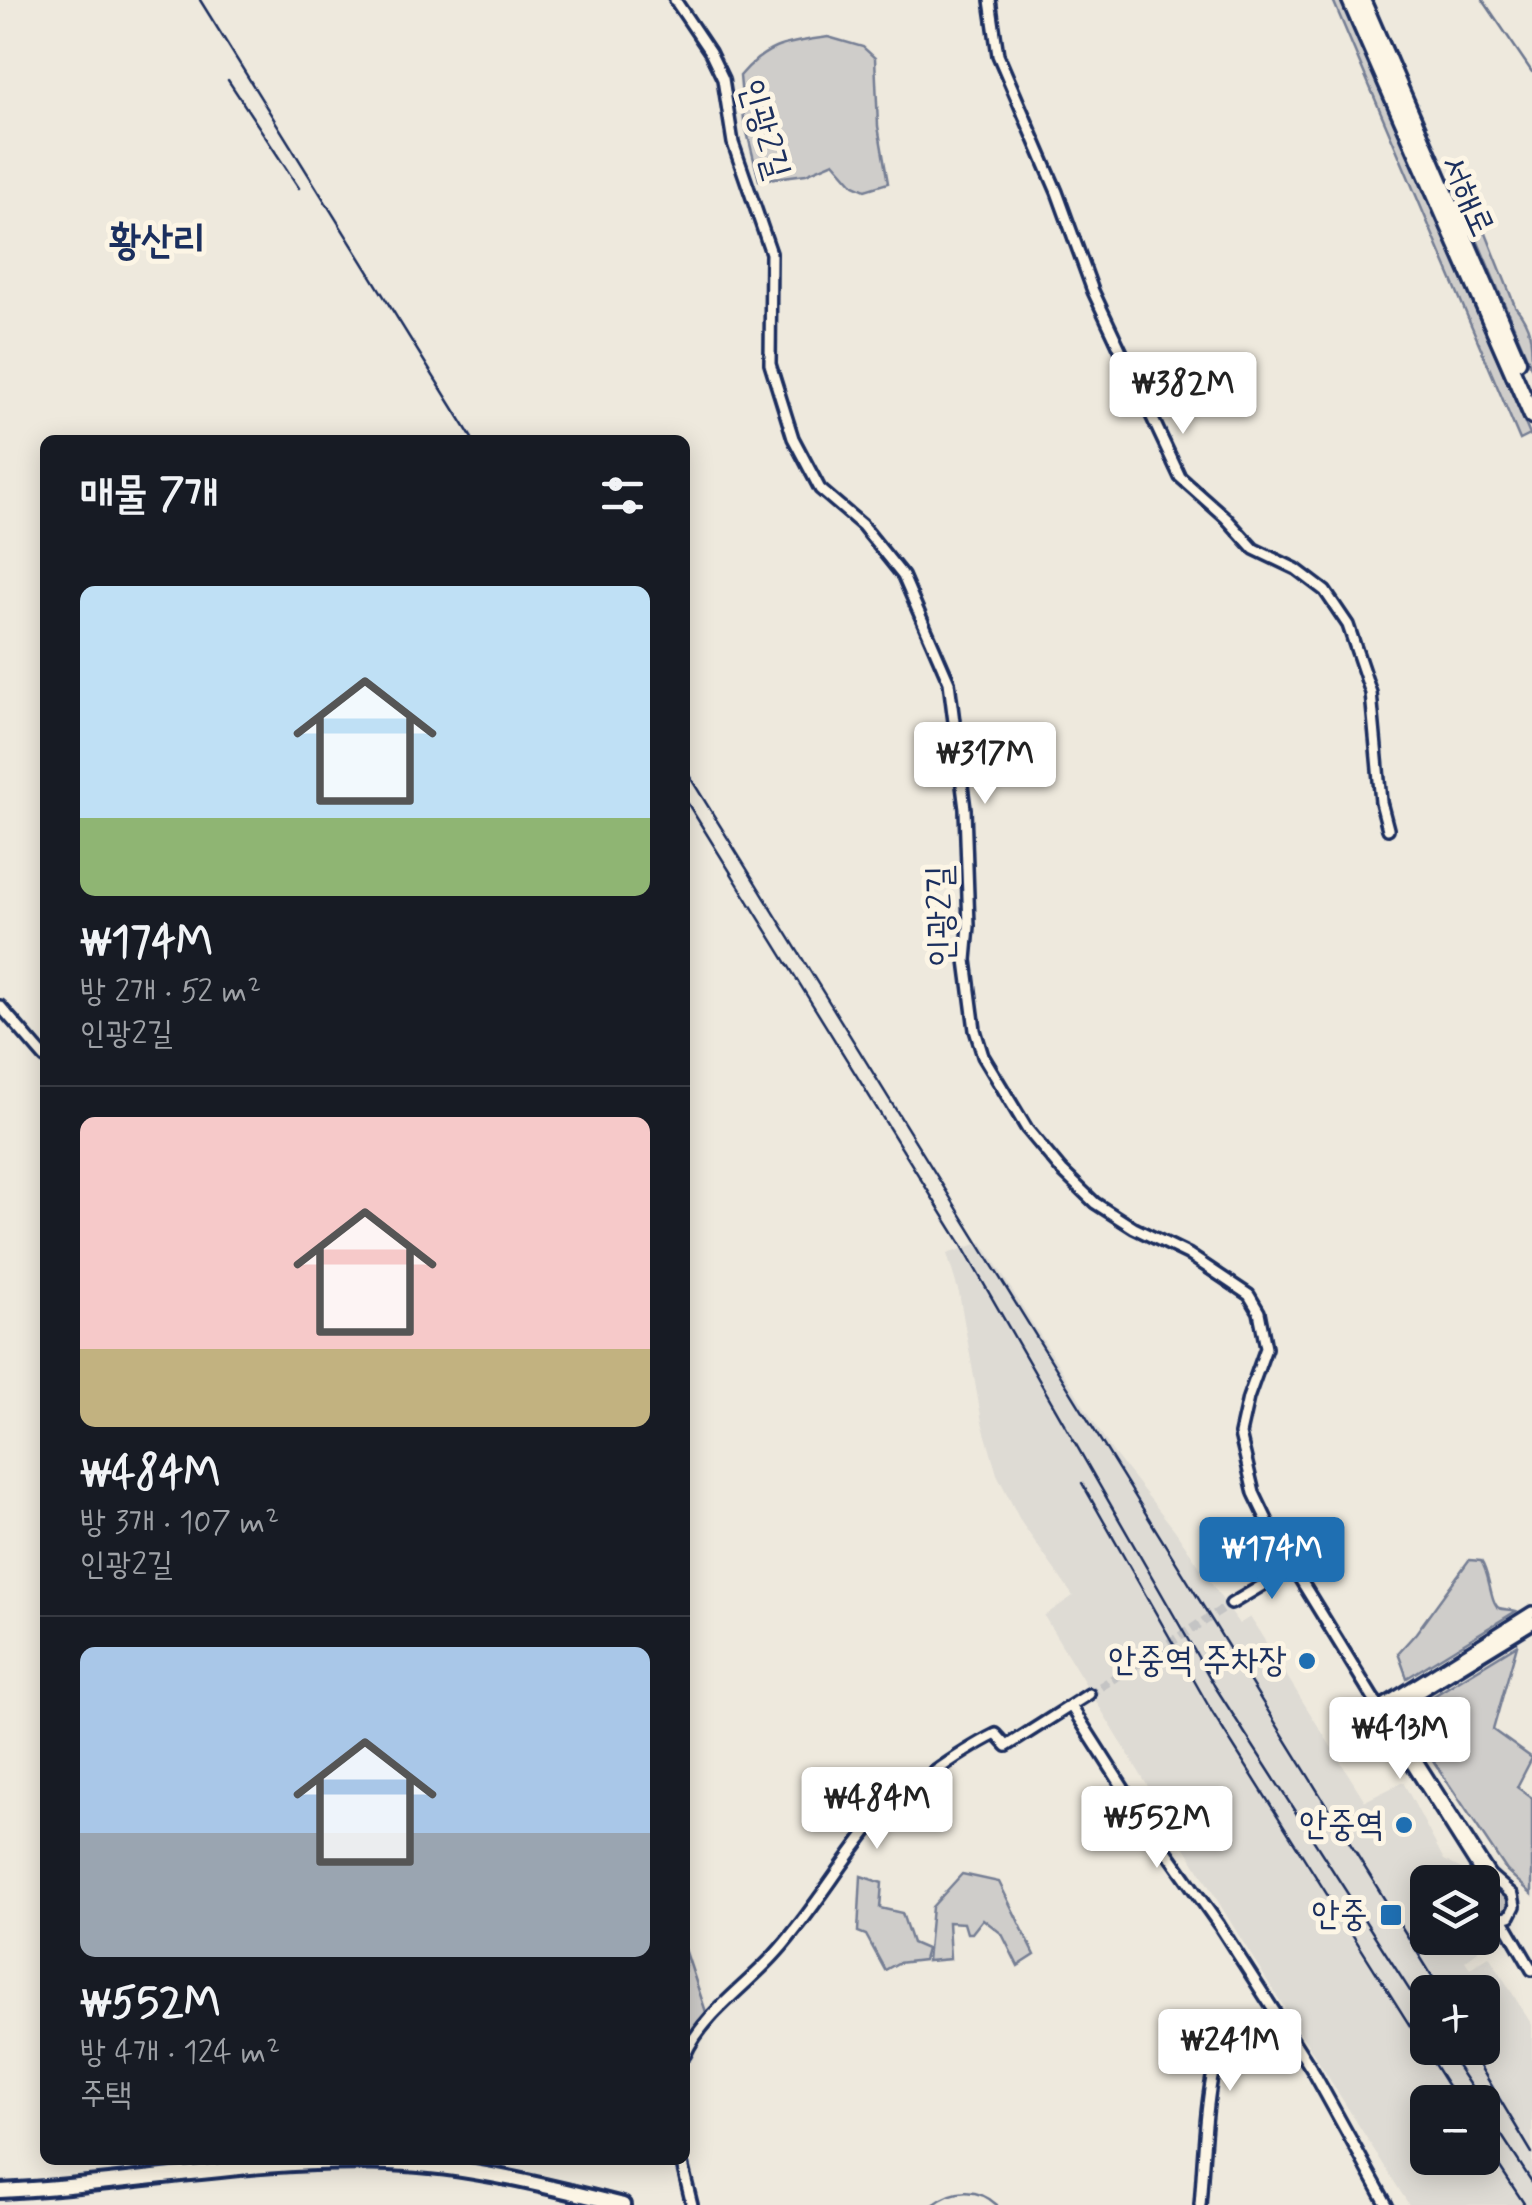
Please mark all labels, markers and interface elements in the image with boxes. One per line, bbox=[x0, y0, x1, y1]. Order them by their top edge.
street label: 인광2길 bbox=[728, 74, 800, 184]
street label: 서해로 bbox=[1429, 148, 1505, 244]
district label: 황산리 bbox=[109, 216, 205, 268]
pin: ₩382M bbox=[1113, 352, 1253, 437]
text: ₩382M bbox=[1132, 363, 1234, 405]
text: 매물 7개 bbox=[80, 468, 218, 523]
icon: filters bbox=[595, 468, 650, 523]
icon: home bbox=[275, 651, 455, 831]
pin: ₩317M bbox=[915, 722, 1055, 807]
text: ₩317M bbox=[936, 733, 1034, 775]
street label: 인광2길 bbox=[917, 865, 965, 967]
text: ₩174M bbox=[80, 916, 213, 971]
text: 방 2개 · 52 m² bbox=[80, 971, 261, 1013]
text: 인광2길 bbox=[80, 1013, 173, 1055]
icon: home bbox=[275, 1182, 455, 1362]
text: ₩484M bbox=[80, 1447, 220, 1502]
text: 방 3개 · 107 m² bbox=[80, 1502, 279, 1544]
pin: ₩174M bbox=[1202, 1517, 1342, 1602]
text: ₩174M bbox=[1221, 1528, 1323, 1570]
text: 인광2길 bbox=[80, 1544, 173, 1586]
place label: 안중역 주차장 bbox=[1109, 1638, 1287, 1684]
marker: 안중역 주차장 bbox=[1296, 1650, 1318, 1672]
pin: ₩413M bbox=[1330, 1697, 1470, 1782]
text: ₩413M bbox=[1351, 1708, 1449, 1750]
icon: home bbox=[275, 1712, 455, 1892]
pin: ₩484M bbox=[807, 1767, 947, 1852]
text: ₩484M bbox=[824, 1778, 930, 1820]
pin: ₩552M bbox=[1087, 1786, 1227, 1871]
text: ₩552M bbox=[1103, 1797, 1211, 1839]
place label: 안중역 bbox=[1300, 1802, 1384, 1848]
marker: 안중역 bbox=[1393, 1814, 1415, 1836]
map controls bbox=[1410, 1865, 1500, 2175]
button: layers bbox=[1410, 1865, 1500, 1955]
place label: 안중 bbox=[1312, 1892, 1368, 1938]
marker: 안중 bbox=[1378, 1902, 1404, 1928]
button: + bbox=[1410, 1975, 1500, 2065]
text: ₩552M bbox=[80, 1977, 221, 2032]
pin: ₩241M bbox=[1160, 2009, 1300, 2094]
text: ₩241M bbox=[1180, 2020, 1280, 2062]
text: 방 4개 · 124 m² bbox=[80, 2032, 280, 2074]
text: 주택 bbox=[80, 2074, 132, 2116]
button: − bbox=[1410, 2085, 1500, 2175]

